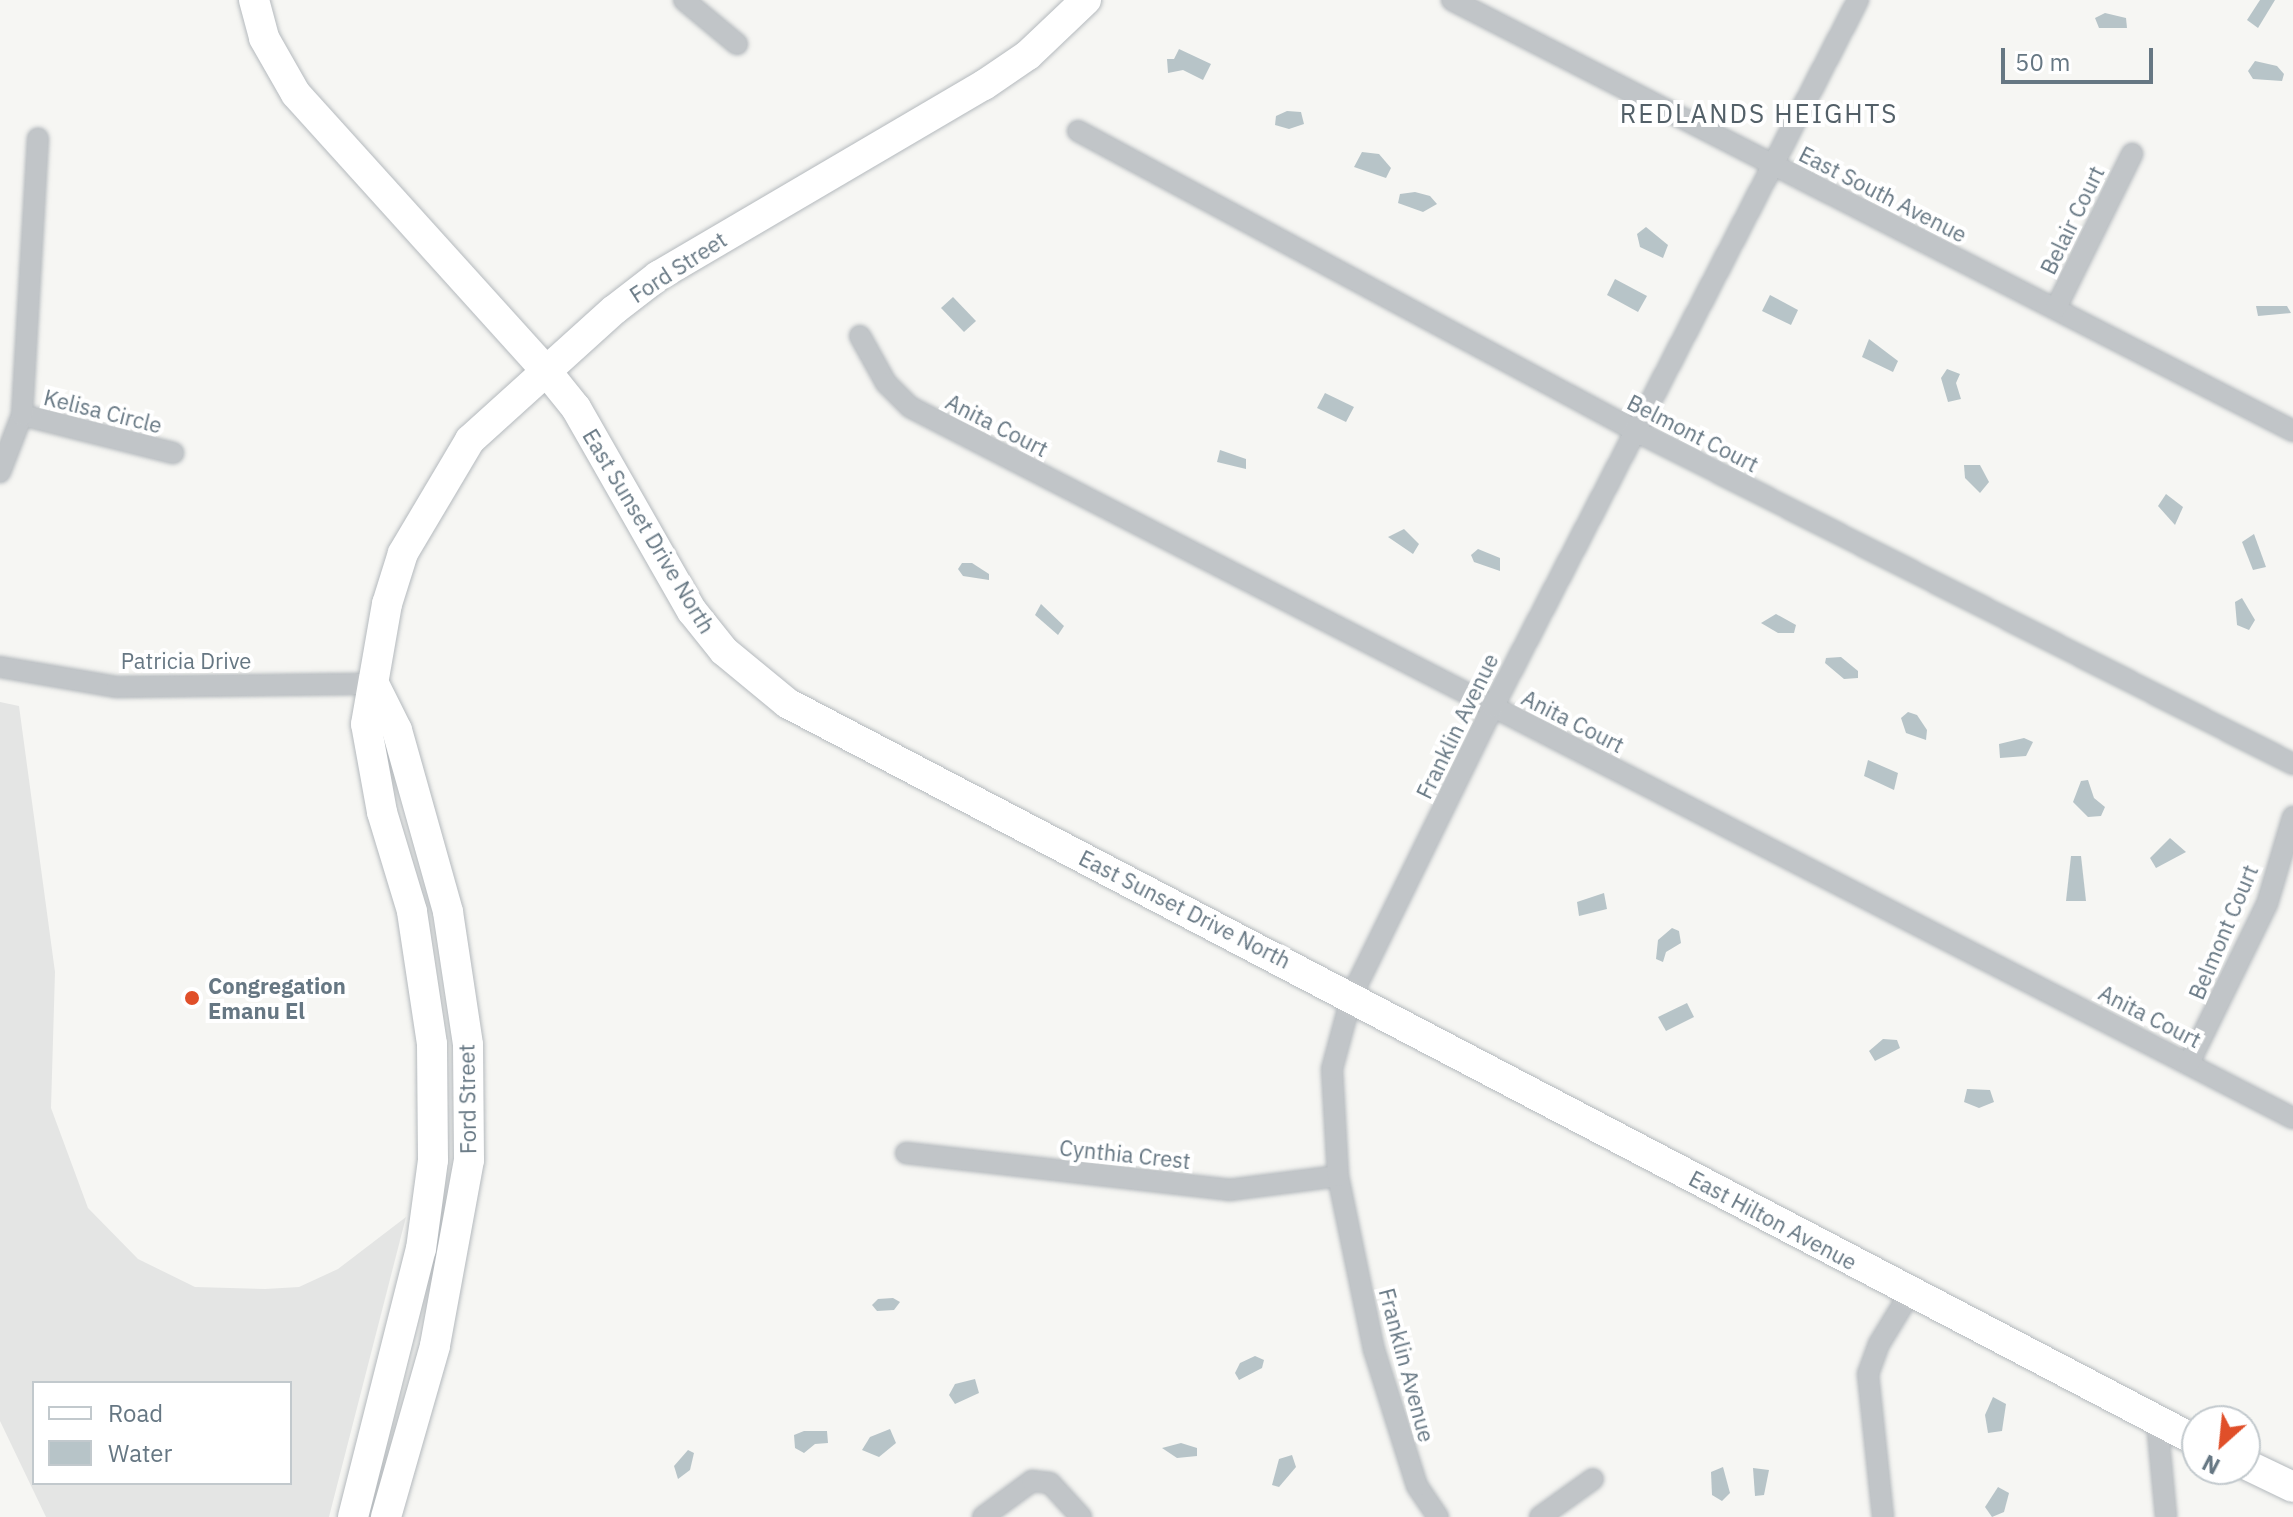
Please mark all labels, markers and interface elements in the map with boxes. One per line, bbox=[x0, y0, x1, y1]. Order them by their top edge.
scale bar bbox=[2005, 32, 2157, 82]
text: 50 m bbox=[2015, 46, 2070, 78]
district label: REDLANDS HEIGHTS bbox=[1620, 98, 1898, 130]
street label: East South Avenue bbox=[1795, 140, 1971, 248]
street label: Belair Court bbox=[2034, 161, 2110, 279]
street label: Ford Street bbox=[625, 226, 731, 308]
street label: Kelisa Circle bbox=[41, 384, 165, 438]
street label: Anita Court bbox=[942, 388, 1052, 462]
street label: Belmont Court bbox=[1623, 389, 1763, 477]
street label: East Sunset Drive North bbox=[577, 424, 721, 638]
street label: Patricia Drive bbox=[121, 648, 251, 674]
street label: Franklin Avenue bbox=[1410, 649, 1504, 803]
street label: Anita Court bbox=[1518, 684, 1628, 758]
street label: East Sunset Drive North bbox=[1075, 844, 1295, 974]
street label: Belmont Court bbox=[2183, 861, 2263, 1003]
place label: Congregation Emanu El bbox=[208, 972, 346, 1024]
street label: Anita Court bbox=[2095, 979, 2205, 1053]
marker: Congregation Emanu El bbox=[183, 989, 201, 1007]
street label: Ford Street bbox=[453, 1044, 481, 1154]
street label: Cynthia Crest bbox=[1058, 1134, 1192, 1174]
street label: East Hilton Avenue bbox=[1685, 1165, 1861, 1275]
street label: Franklin Avenue bbox=[1374, 1285, 1440, 1445]
legend bbox=[32, 1381, 292, 1485]
text: Road bbox=[108, 1397, 163, 1429]
north arrow bbox=[2181, 1405, 2261, 1485]
text: Water bbox=[108, 1437, 172, 1469]
text: N bbox=[2197, 1449, 2224, 1482]

